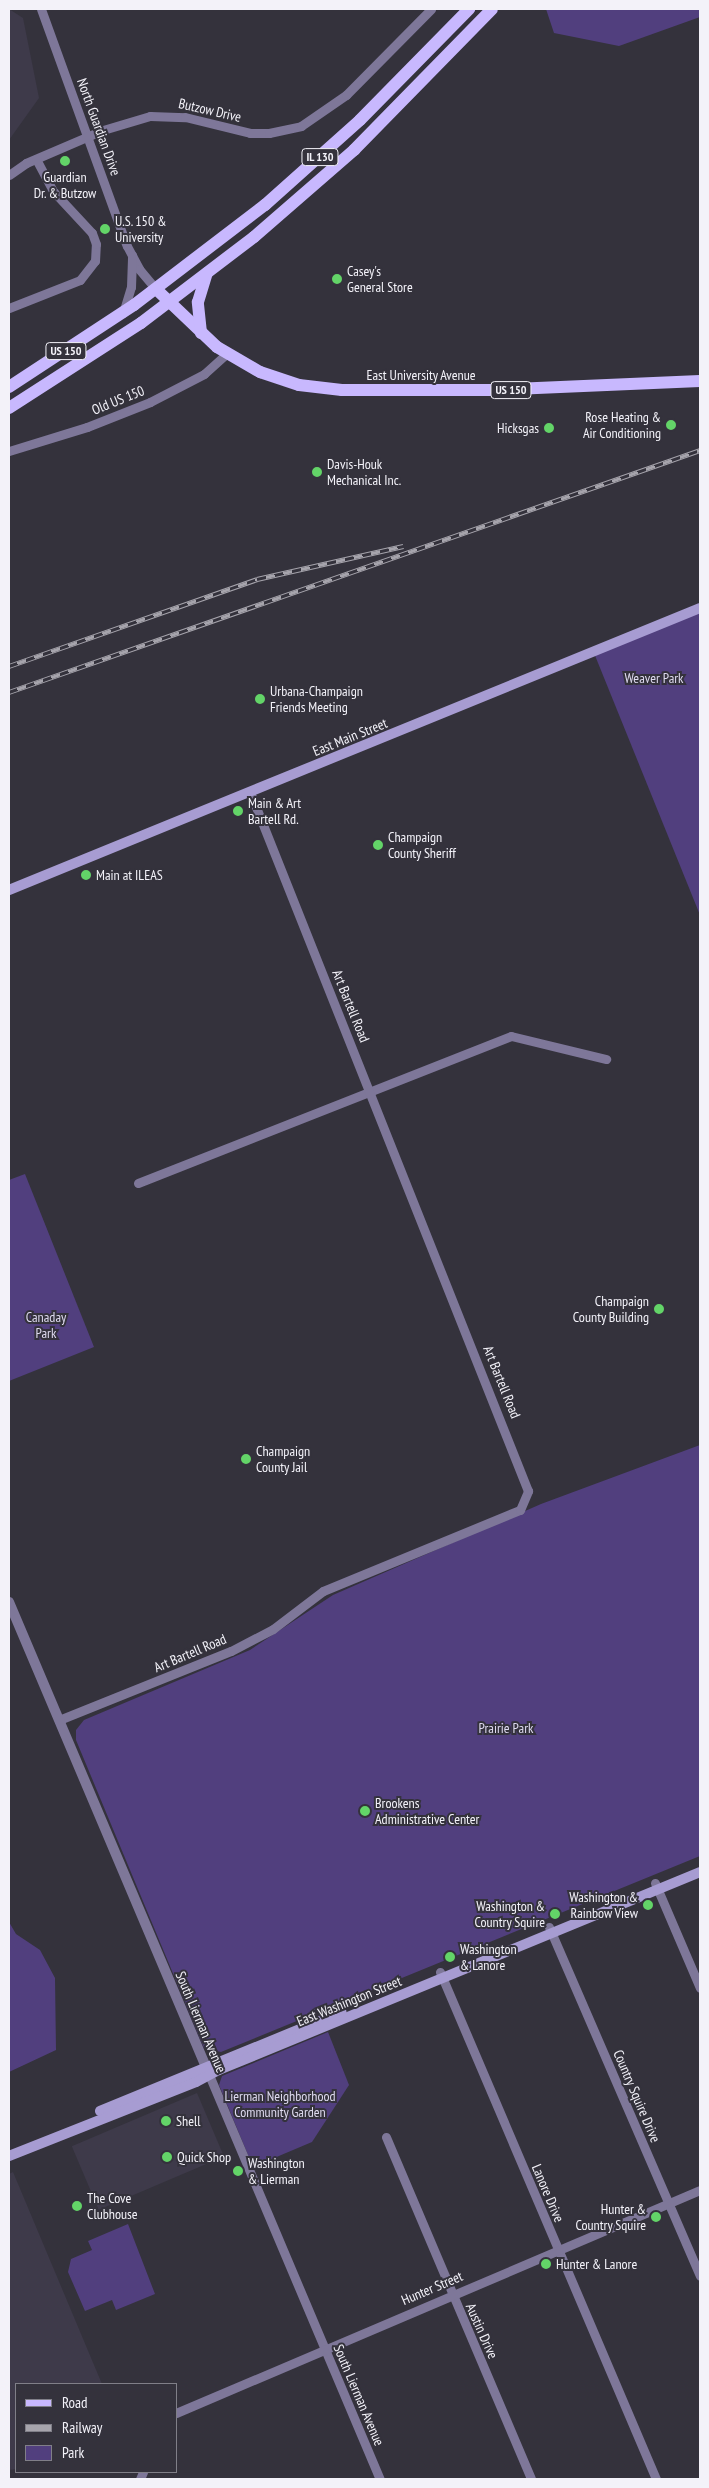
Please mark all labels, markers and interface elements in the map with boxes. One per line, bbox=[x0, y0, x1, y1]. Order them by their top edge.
street label: North Guardian Drive bbox=[74, 76, 124, 178]
street label: Butzow Drive bbox=[177, 95, 243, 125]
road number: IL 130 bbox=[300, 148, 340, 166]
marker: Guardian Dr. & Butzow bbox=[59, 155, 71, 167]
place label: Guardian Dr. & Butzow bbox=[33, 169, 97, 202]
place label: U.S. 150 & University bbox=[115, 213, 167, 246]
marker: U.S. 150 & University bbox=[99, 223, 111, 235]
place label: Casey's General Store bbox=[347, 263, 413, 296]
marker: Casey's General Store bbox=[331, 273, 343, 285]
road number: US 150 bbox=[45, 342, 87, 361]
street label: East University Avenue bbox=[366, 367, 476, 383]
road number: US 150 bbox=[490, 380, 532, 400]
street label: Old US 150 bbox=[89, 382, 147, 418]
place label: Rose Heating & Air Conditioning bbox=[583, 409, 661, 442]
marker: Rose Heating & Air Conditioning bbox=[665, 419, 677, 431]
place label: Hicksgas bbox=[497, 420, 539, 436]
marker: Hicksgas bbox=[543, 422, 555, 434]
place label: Davis-Houk Mechanical Inc. bbox=[327, 456, 401, 488]
marker: Davis-Houk Mechanical Inc. bbox=[311, 466, 323, 478]
park label: Weaver Park bbox=[624, 670, 684, 686]
place label: Urbana-Champaign Friends Meeting bbox=[270, 683, 363, 716]
marker: Urbana-Champaign Friends Meeting bbox=[254, 693, 266, 705]
street label: East Main Street bbox=[310, 714, 390, 760]
place label: Main & Art Bartell Rd. bbox=[248, 795, 301, 828]
marker: Main & Art Bartell Rd. bbox=[232, 805, 244, 817]
place label: Champaign County Sheriff bbox=[388, 829, 456, 862]
marker: Champaign County Sheriff bbox=[372, 839, 384, 851]
place label: Main at ILEAS bbox=[96, 867, 163, 883]
marker: Main at ILEAS bbox=[80, 869, 92, 881]
street label: Art Bartell Road bbox=[329, 967, 373, 1045]
place label: Champaign County Building bbox=[572, 1293, 649, 1325]
marker: Champaign County Building bbox=[653, 1303, 665, 1315]
park label: Canaday Park bbox=[26, 1309, 66, 1341]
street label: Art Bartell Road bbox=[480, 1343, 524, 1421]
place label: Champaign County Jail bbox=[256, 1443, 310, 1475]
marker: Champaign County Jail bbox=[240, 1453, 252, 1465]
street label: Art Bartell Road bbox=[151, 1630, 229, 1676]
park label: Prairie Park bbox=[479, 1720, 533, 1736]
place label: Brookens Administrative Center bbox=[375, 1795, 479, 1828]
marker: Brookens Administrative Center bbox=[359, 1805, 371, 1817]
place label: Washington & Rainbow View bbox=[569, 1889, 638, 1921]
place label: Washington & Country Squire bbox=[474, 1898, 545, 1930]
marker: Washington & Rainbow View bbox=[642, 1899, 654, 1911]
marker: Washington & Country Squire bbox=[549, 1908, 561, 1920]
place label: Washington & Lanore bbox=[460, 1941, 517, 1974]
marker: Washington & Lanore bbox=[444, 1951, 456, 1963]
street label: South Lierman Avenue bbox=[172, 1969, 230, 2075]
street label: East Washington Street bbox=[294, 1972, 404, 2030]
street label: Country Squire Drive bbox=[610, 2047, 664, 2145]
park label: Lierman Neighborhood Community Garden bbox=[224, 2088, 336, 2120]
place label: Shell bbox=[176, 2113, 200, 2129]
marker: Shell bbox=[160, 2115, 172, 2127]
place label: Quick Shop bbox=[177, 2149, 231, 2165]
marker: Quick Shop bbox=[161, 2151, 173, 2163]
place label: Washington & Lierman bbox=[248, 2155, 305, 2188]
street label: Lanore Drive bbox=[528, 2161, 568, 2225]
marker: Washington & Lierman bbox=[232, 2165, 244, 2177]
place label: The Cove Clubhouse bbox=[87, 2190, 138, 2222]
marker: The Cove Clubhouse bbox=[71, 2200, 83, 2212]
place label: Hunter & Country Squire bbox=[575, 2201, 646, 2234]
marker: Hunter & Country Squire bbox=[650, 2211, 662, 2223]
place label: Hunter & Lanore bbox=[556, 2256, 637, 2272]
marker: Hunter & Lanore bbox=[540, 2258, 552, 2270]
street label: Hunter Street bbox=[399, 2268, 465, 2308]
street label: Austin Drive bbox=[462, 2301, 502, 2361]
street label: South Lierman Avenue bbox=[330, 2342, 388, 2448]
legend bbox=[15, 2383, 178, 2473]
text: Road bbox=[62, 2393, 88, 2412]
text: Railway bbox=[62, 2418, 102, 2437]
text: Park bbox=[62, 2443, 84, 2462]

